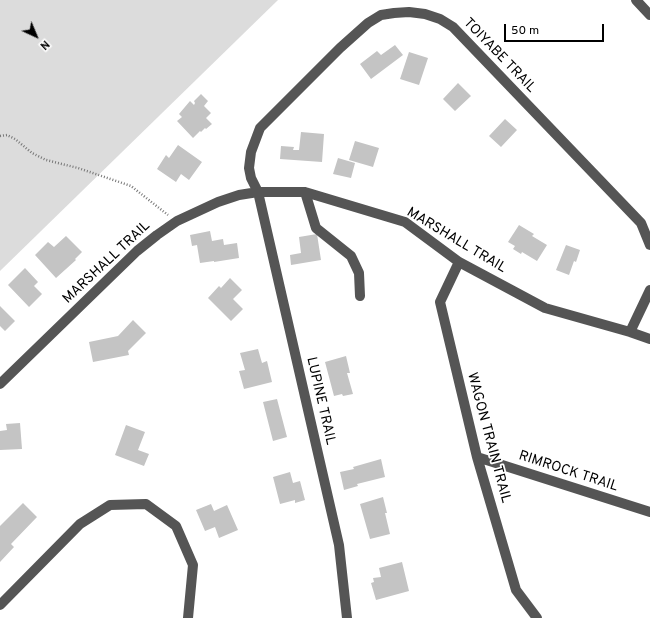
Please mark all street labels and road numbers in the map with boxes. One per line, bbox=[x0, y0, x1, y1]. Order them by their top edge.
street label: TOIYABE TRAIL bbox=[459, 15, 539, 97]
street label: MARSHALL TRAIL bbox=[403, 205, 509, 277]
street label: MARSHALL TRAIL bbox=[60, 218, 154, 308]
street label: LUPINE TRAIL bbox=[302, 355, 338, 447]
street label: WAGON TRAIN TRAIL bbox=[462, 371, 514, 505]
street label: RIMROCK TRAIL bbox=[516, 448, 620, 496]

